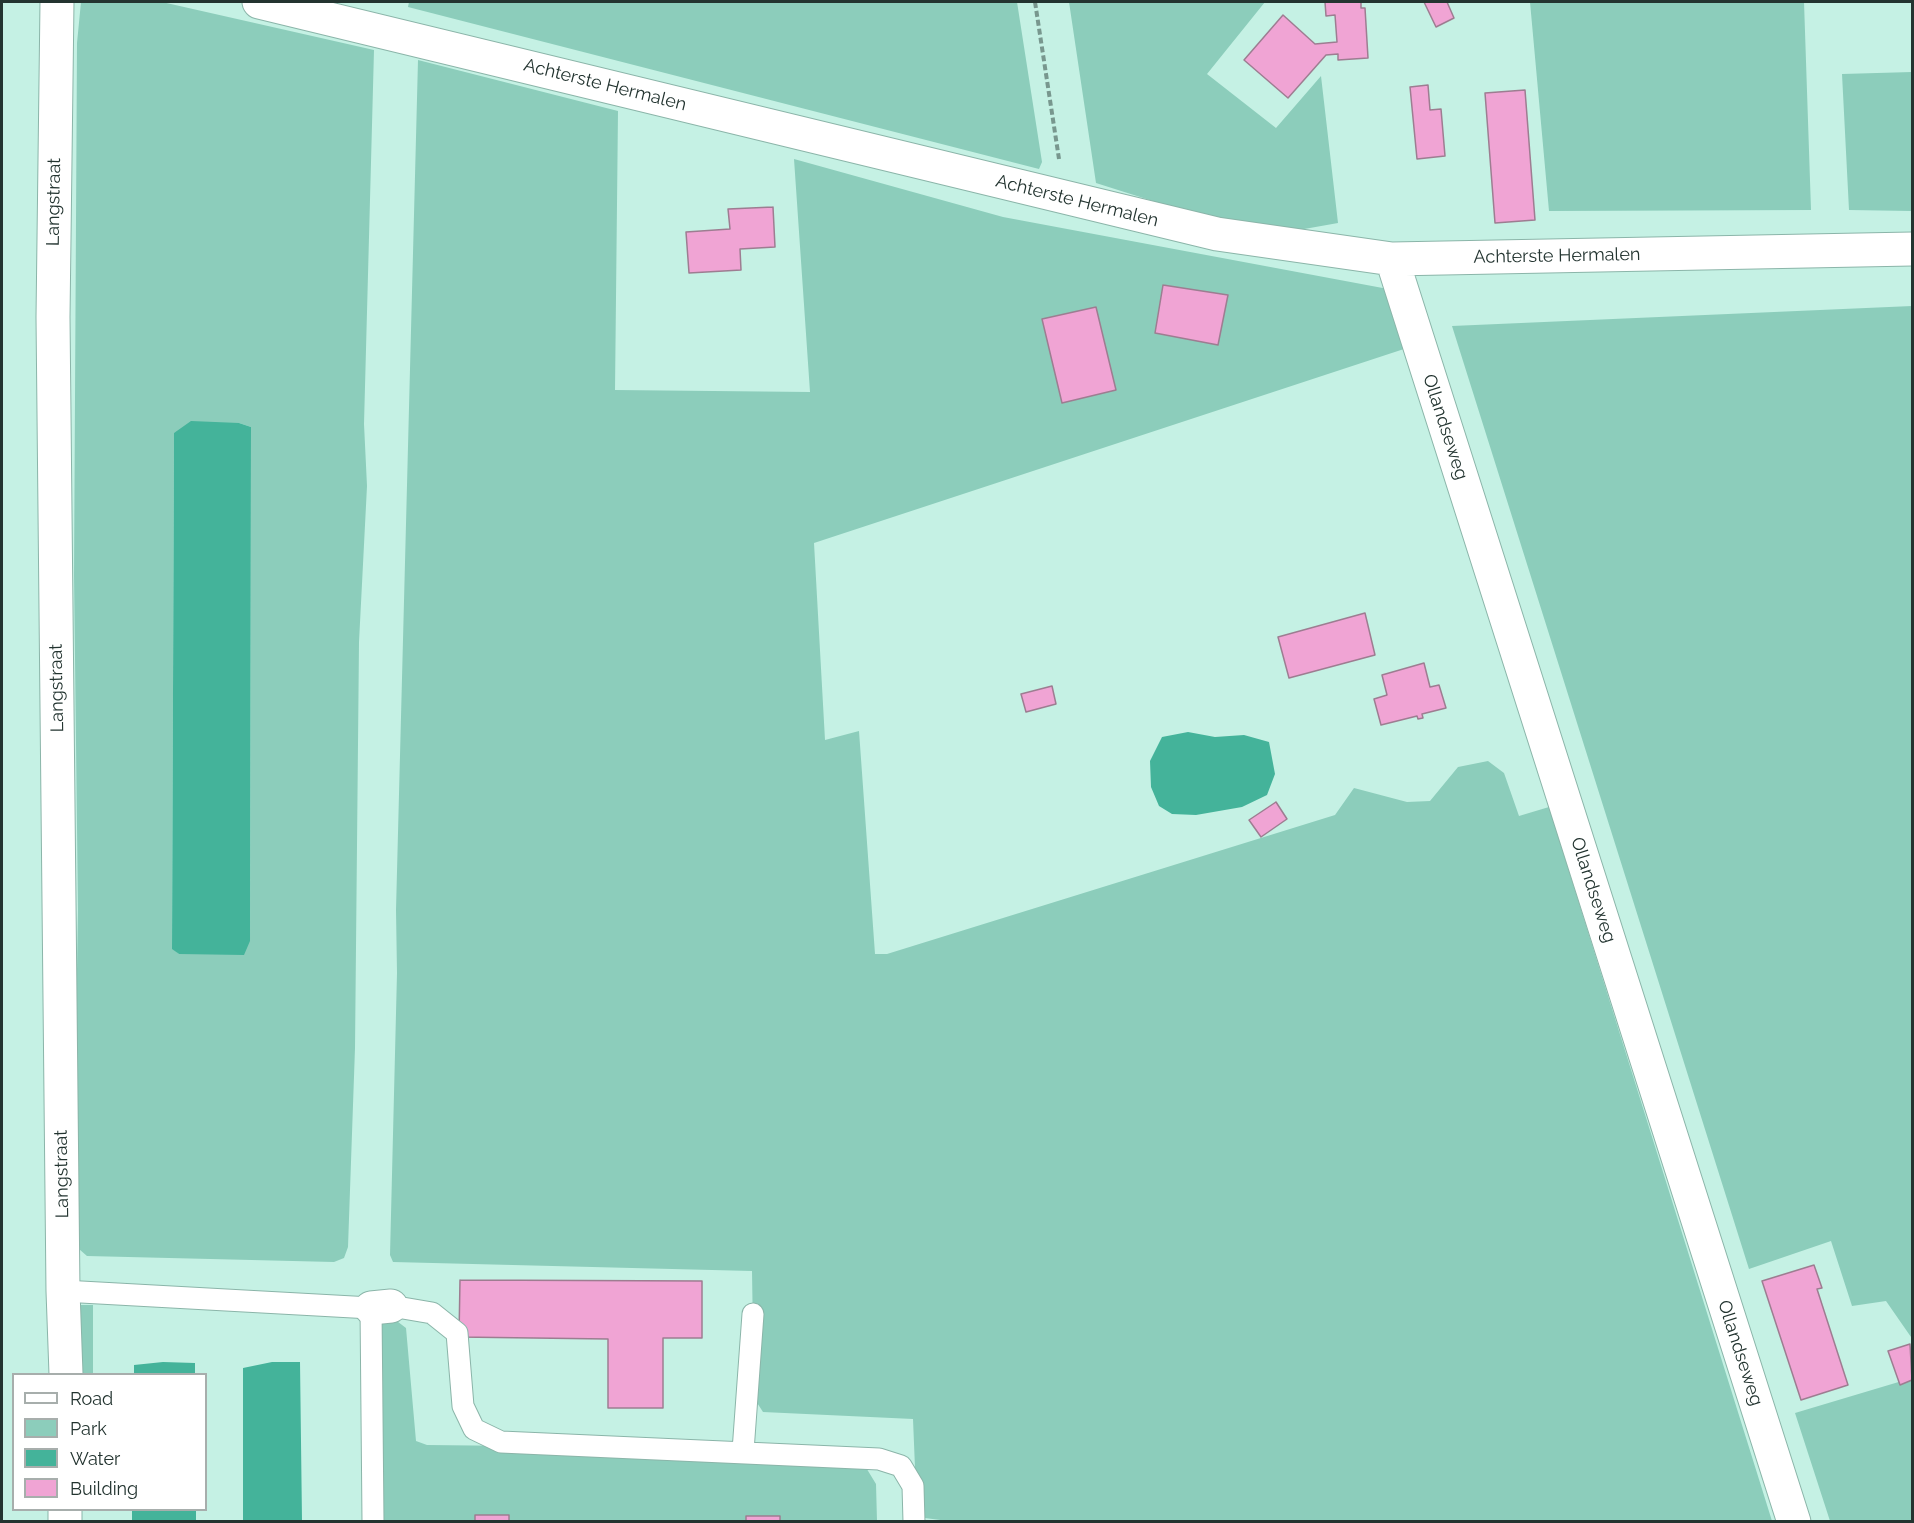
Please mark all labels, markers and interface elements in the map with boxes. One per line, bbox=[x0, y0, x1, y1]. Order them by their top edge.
street label: Achterste Hermalen bbox=[521, 54, 689, 116]
street label: Langstraat bbox=[42, 158, 66, 246]
street label: Achterste Hermalen bbox=[993, 170, 1161, 232]
street label: Achterste Hermalen bbox=[1473, 244, 1641, 268]
street label: Ollandseweg bbox=[1418, 371, 1472, 483]
street label: Langstraat bbox=[45, 644, 69, 732]
street label: Ollandseweg bbox=[1566, 834, 1620, 946]
street label: Langstraat bbox=[50, 1130, 74, 1218]
street label: Ollandseweg bbox=[1713, 1297, 1767, 1409]
legend bbox=[12, 1373, 207, 1511]
text: Road bbox=[70, 1388, 113, 1409]
text: Park bbox=[70, 1418, 107, 1439]
text: Water bbox=[70, 1448, 120, 1469]
text: Building bbox=[70, 1478, 138, 1499]

